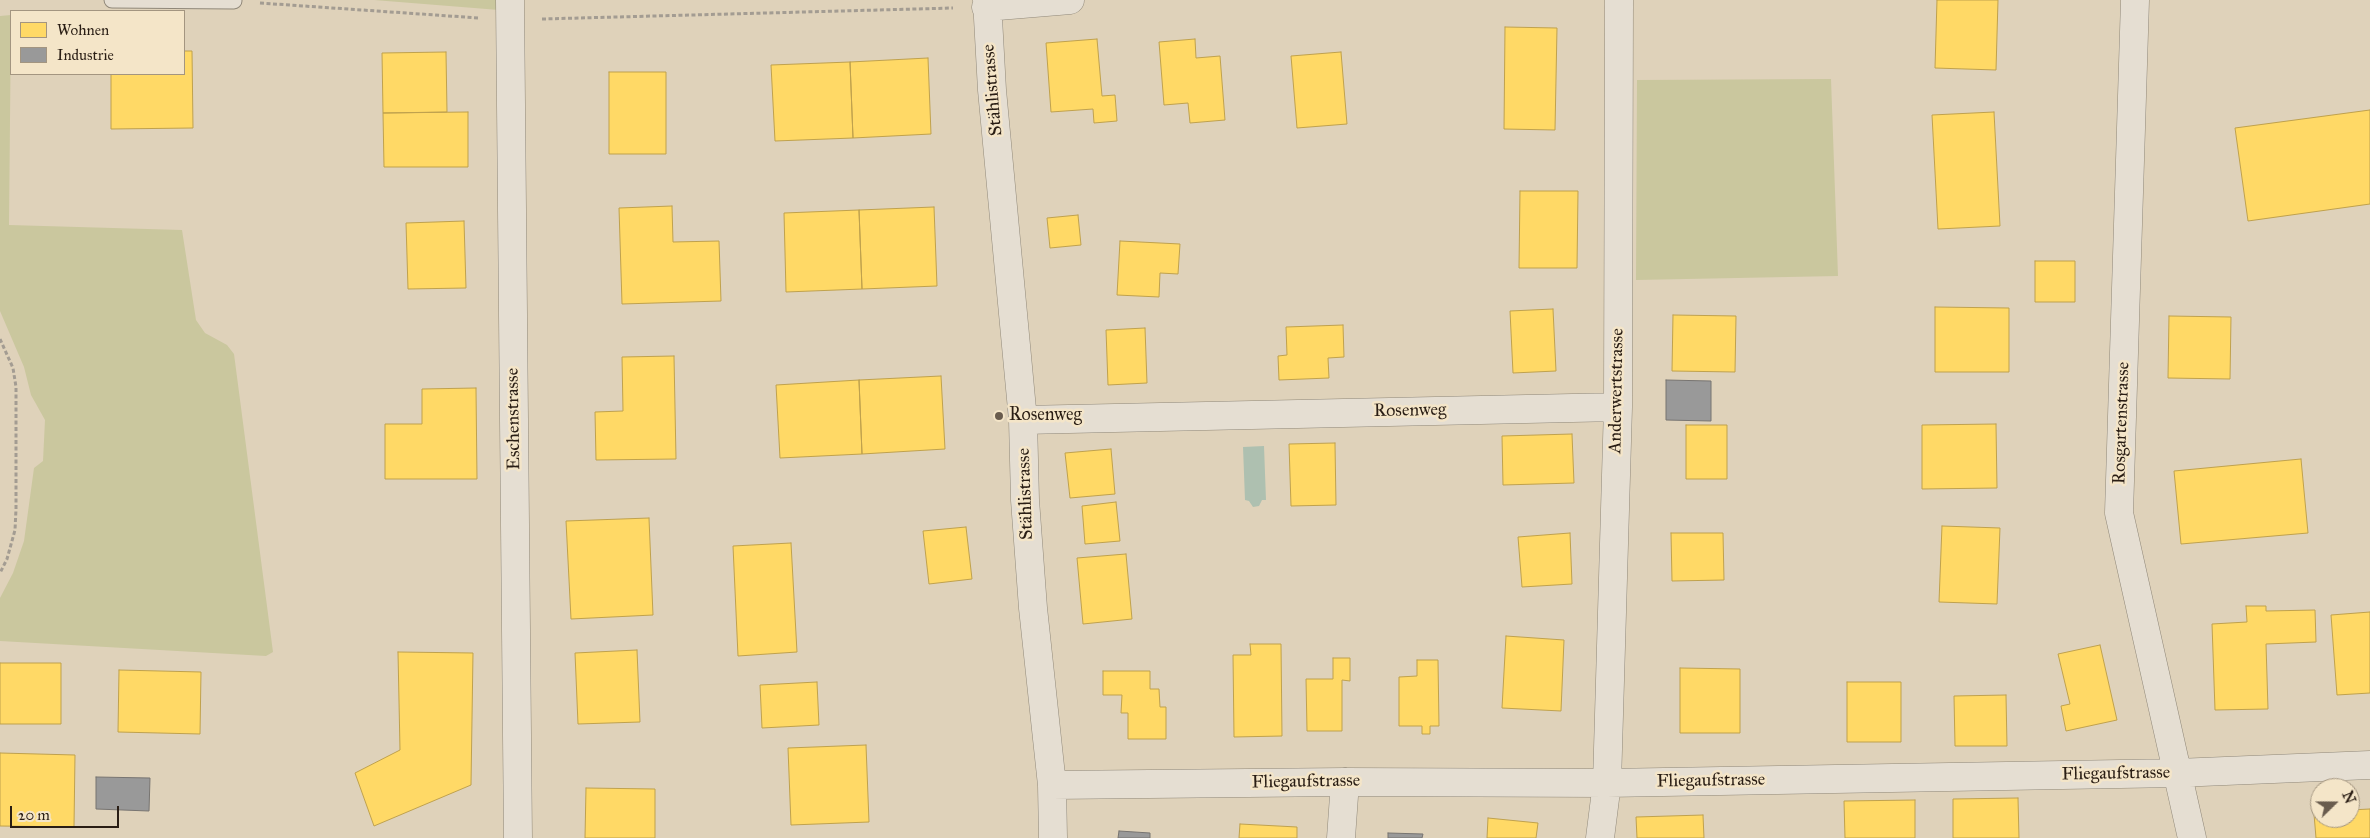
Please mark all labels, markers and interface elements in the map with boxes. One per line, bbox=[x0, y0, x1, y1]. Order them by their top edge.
legend bbox=[10, 10, 185, 75]
text: Wohnen bbox=[57, 21, 109, 39]
street label: Stählistrasse bbox=[978, 43, 1008, 137]
text: Industrie bbox=[57, 46, 114, 64]
street label: Anderwertstrasse bbox=[1605, 328, 1629, 454]
street label: Rosgartenstrasse bbox=[2109, 361, 2135, 485]
street label: Eschenstrasse bbox=[502, 368, 526, 470]
street label: Rosenweg bbox=[1373, 400, 1447, 422]
place label: Rosenweg bbox=[1009, 405, 1082, 427]
marker: Rosenweg bbox=[993, 410, 1005, 422]
street label: Stählistrasse bbox=[1014, 448, 1038, 540]
street label: Fliegaufstrasse bbox=[2062, 762, 2170, 786]
street label: Fliegaufstrasse bbox=[1657, 769, 1765, 793]
street label: Fliegaufstrasse bbox=[1252, 770, 1360, 794]
north arrow bbox=[2310, 778, 2360, 828]
text: N bbox=[2338, 789, 2359, 806]
scale bar bbox=[12, 796, 121, 828]
text: 20 m bbox=[18, 806, 50, 824]

